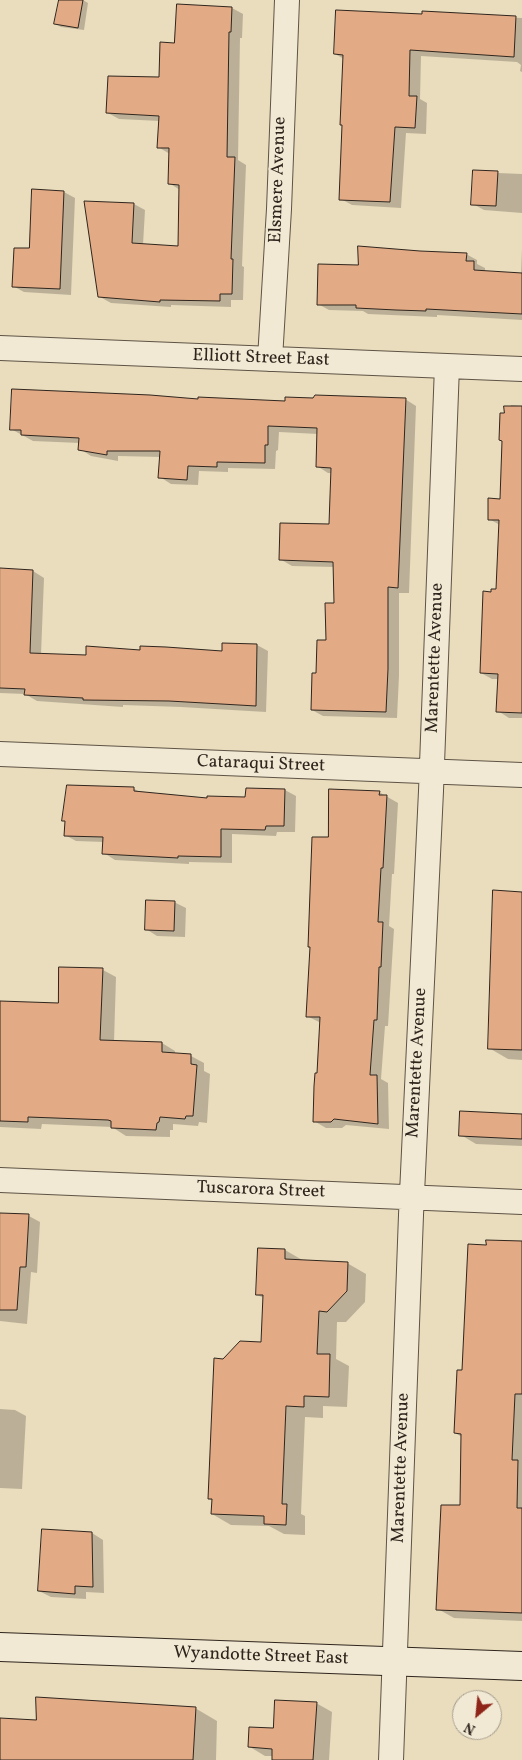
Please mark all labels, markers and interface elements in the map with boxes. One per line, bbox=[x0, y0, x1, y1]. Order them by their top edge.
street label: Elsmere Avenue bbox=[266, 116, 292, 244]
street label: Elliott Street East bbox=[192, 346, 330, 372]
street label: Marentette Avenue bbox=[423, 582, 449, 734]
street label: Cataraqui Street bbox=[196, 752, 326, 778]
street label: Marentette Avenue bbox=[403, 987, 433, 1139]
street label: Tuscarora Street bbox=[196, 1178, 326, 1204]
street label: Marentette Avenue bbox=[389, 1392, 415, 1544]
street label: Wyandotte Street East bbox=[173, 1643, 349, 1671]
north arrow bbox=[452, 1690, 502, 1740]
text: N bbox=[461, 1717, 479, 1739]

